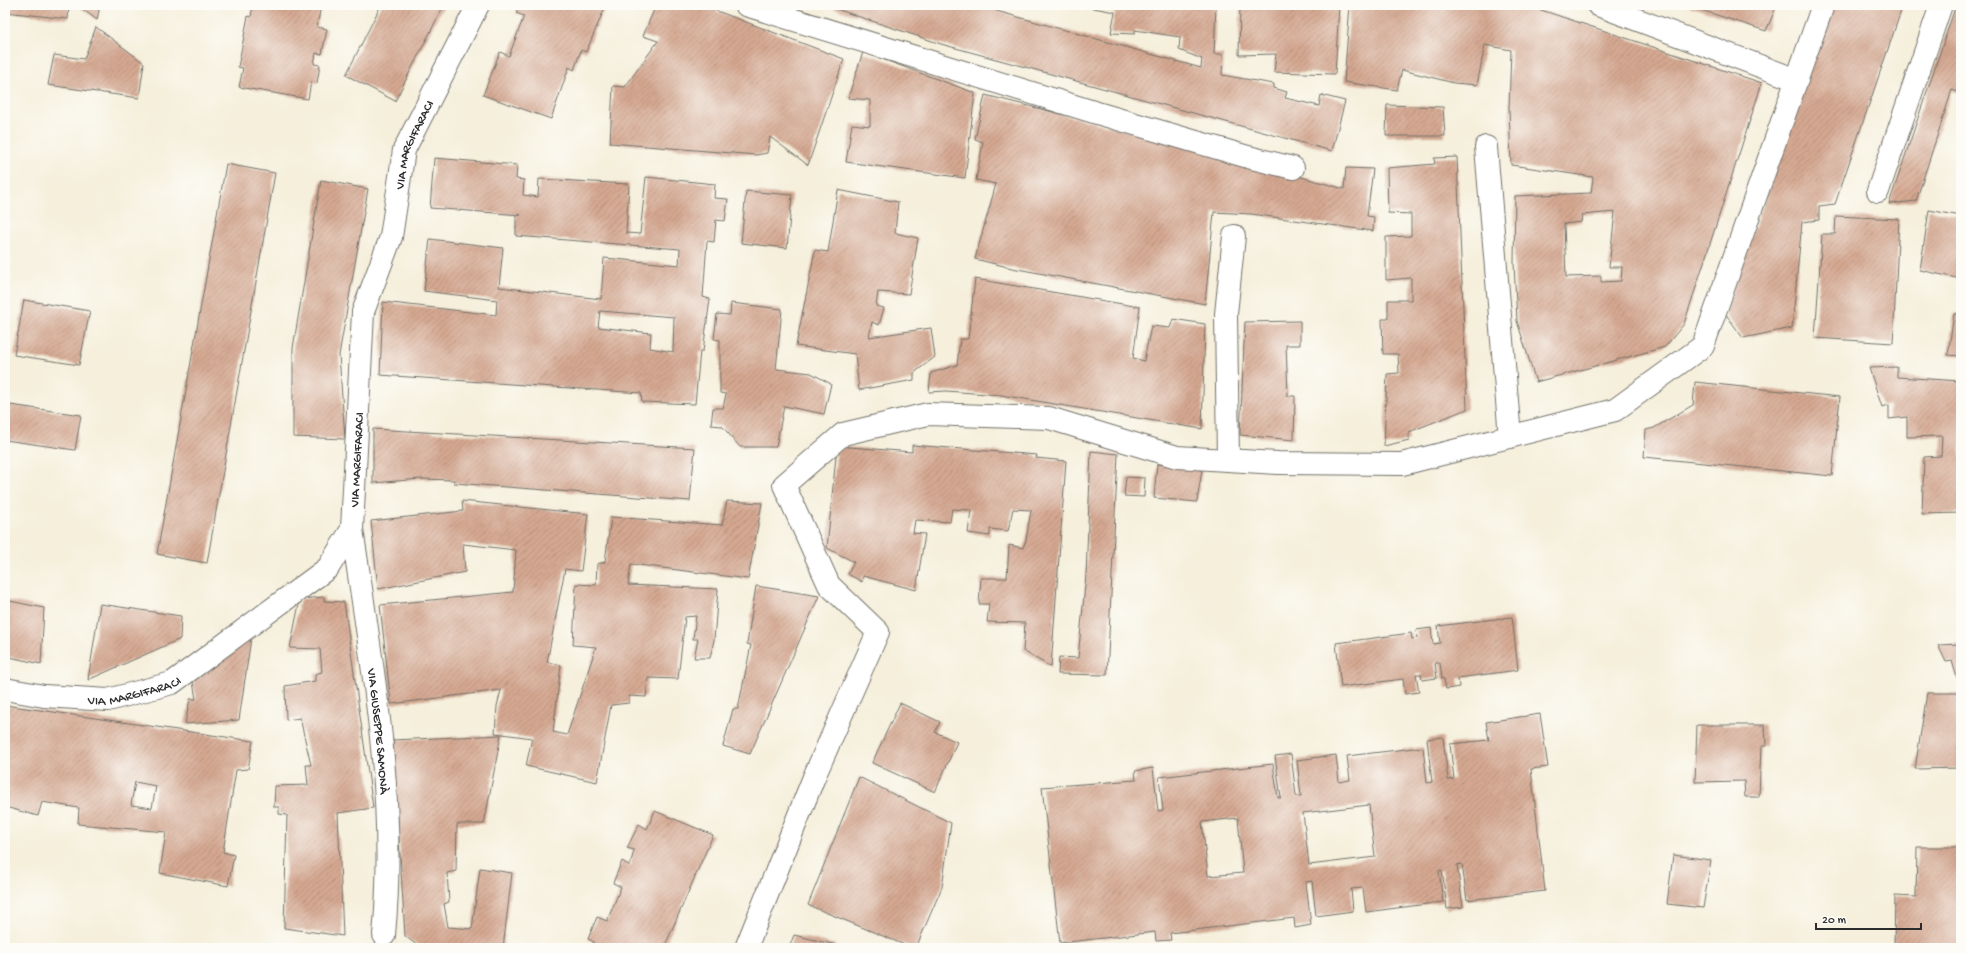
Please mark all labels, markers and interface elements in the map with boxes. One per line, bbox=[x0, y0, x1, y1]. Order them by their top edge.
street label: VIA MARGIFARACI bbox=[393, 98, 438, 191]
street label: VIA MARGIFARACI bbox=[348, 412, 368, 509]
street label: VIA GIUSEPPE SAMONÀ bbox=[363, 667, 392, 796]
street label: VIA MARGIFARACI bbox=[86, 674, 185, 710]
scale bar bbox=[1816, 905, 1921, 931]
text: 20 m bbox=[1822, 914, 1847, 928]

